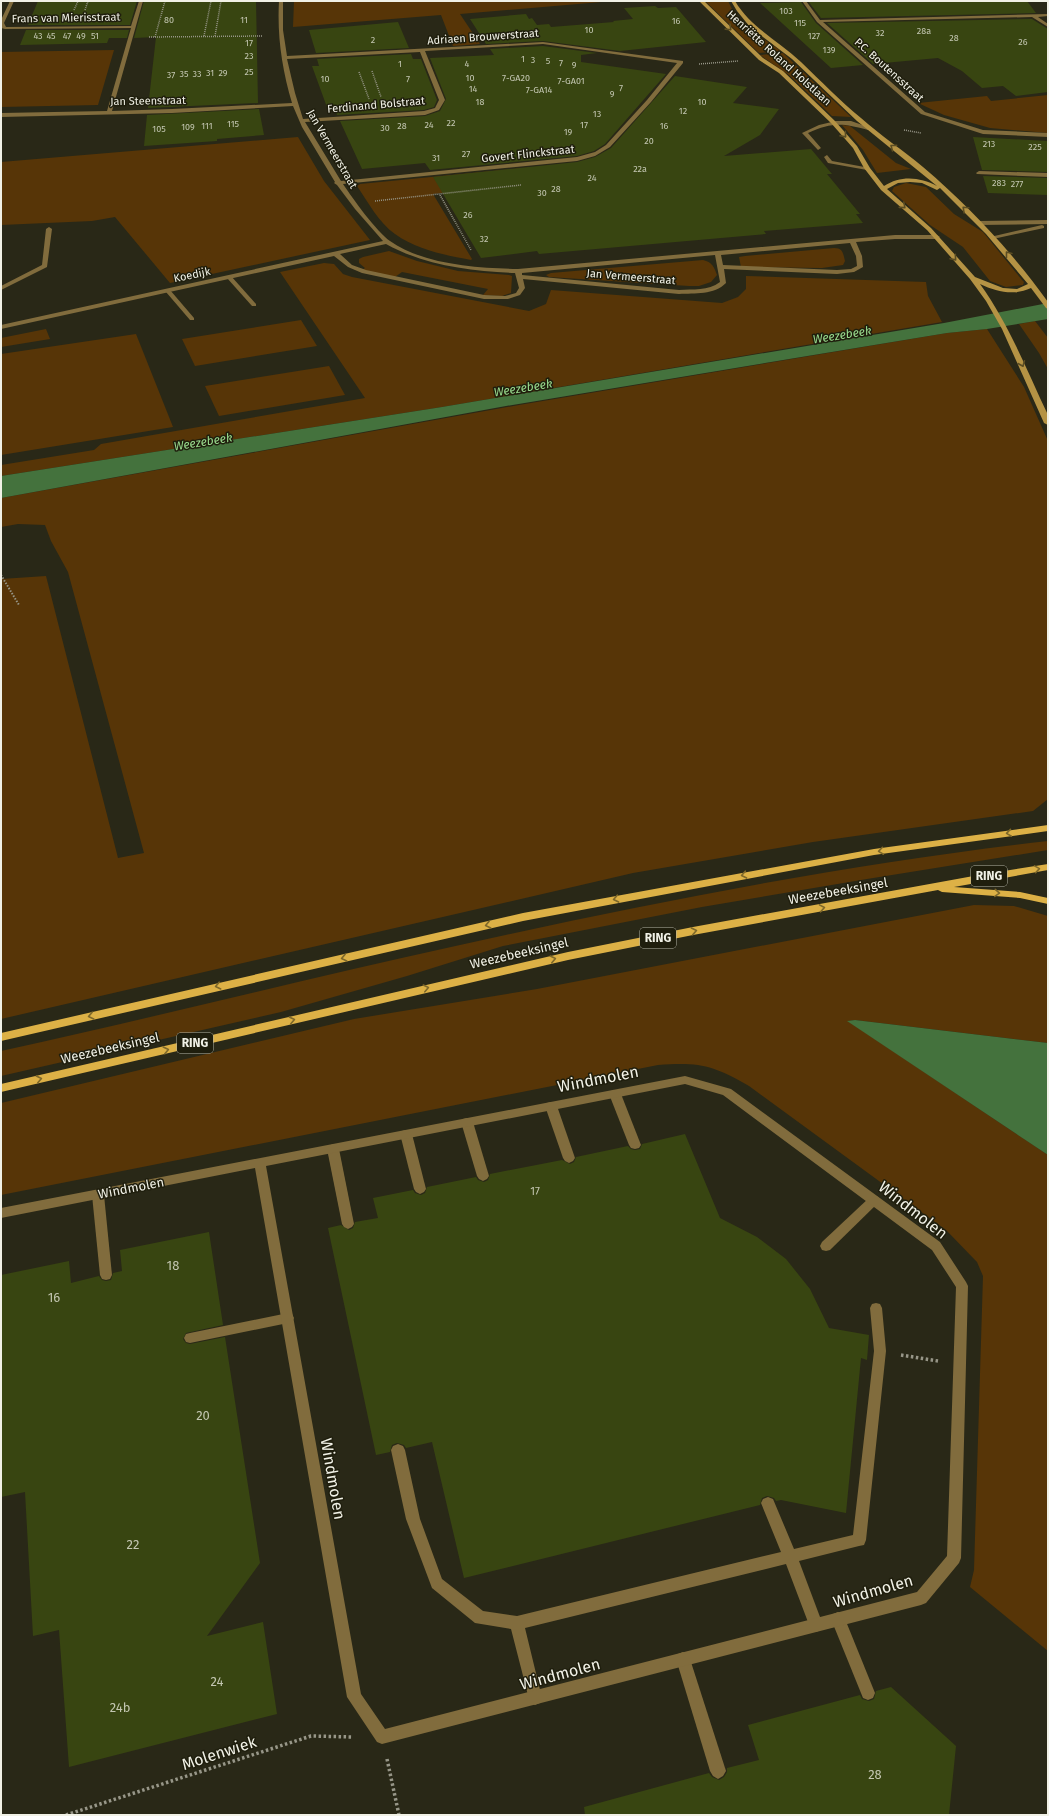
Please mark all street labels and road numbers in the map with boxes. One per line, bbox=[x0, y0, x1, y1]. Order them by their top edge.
street label: Henriëtte Roland Holstlaan bbox=[724, 8, 834, 108]
street label: Frans van Mierisstraat bbox=[11, 11, 121, 25]
street label: Adriaen Brouwerstraat bbox=[427, 27, 539, 47]
street label: P.C. Boutensstraat bbox=[852, 35, 926, 105]
street label: Jan Steenstraat bbox=[110, 94, 186, 108]
street label: Ferdinand Bolstraat bbox=[327, 94, 425, 116]
street label: Jan Vermeerstraat bbox=[304, 107, 360, 191]
street label: Govert Flinckstraat bbox=[481, 143, 575, 165]
street label: Koedijk bbox=[172, 265, 212, 285]
street label: Jan Vermeerstraat bbox=[586, 267, 676, 287]
road number: RING bbox=[971, 866, 1007, 886]
street label: Weezebeeksingel bbox=[787, 875, 889, 907]
road number: RING bbox=[640, 928, 676, 948]
street label: Weezebeeksingel bbox=[468, 934, 570, 972]
street label: Weezebeeksingel bbox=[59, 1029, 161, 1067]
road number: RING bbox=[177, 1033, 213, 1053]
street label: Windmolen bbox=[556, 1062, 640, 1096]
street label: Windmolen bbox=[97, 1174, 165, 1202]
street label: Windmolen bbox=[875, 1177, 951, 1243]
street label: Windmolen bbox=[316, 1437, 350, 1521]
street label: Windmolen bbox=[831, 1571, 915, 1611]
street label: Windmolen bbox=[518, 1654, 602, 1694]
street label: Molenwiek bbox=[179, 1732, 259, 1774]

